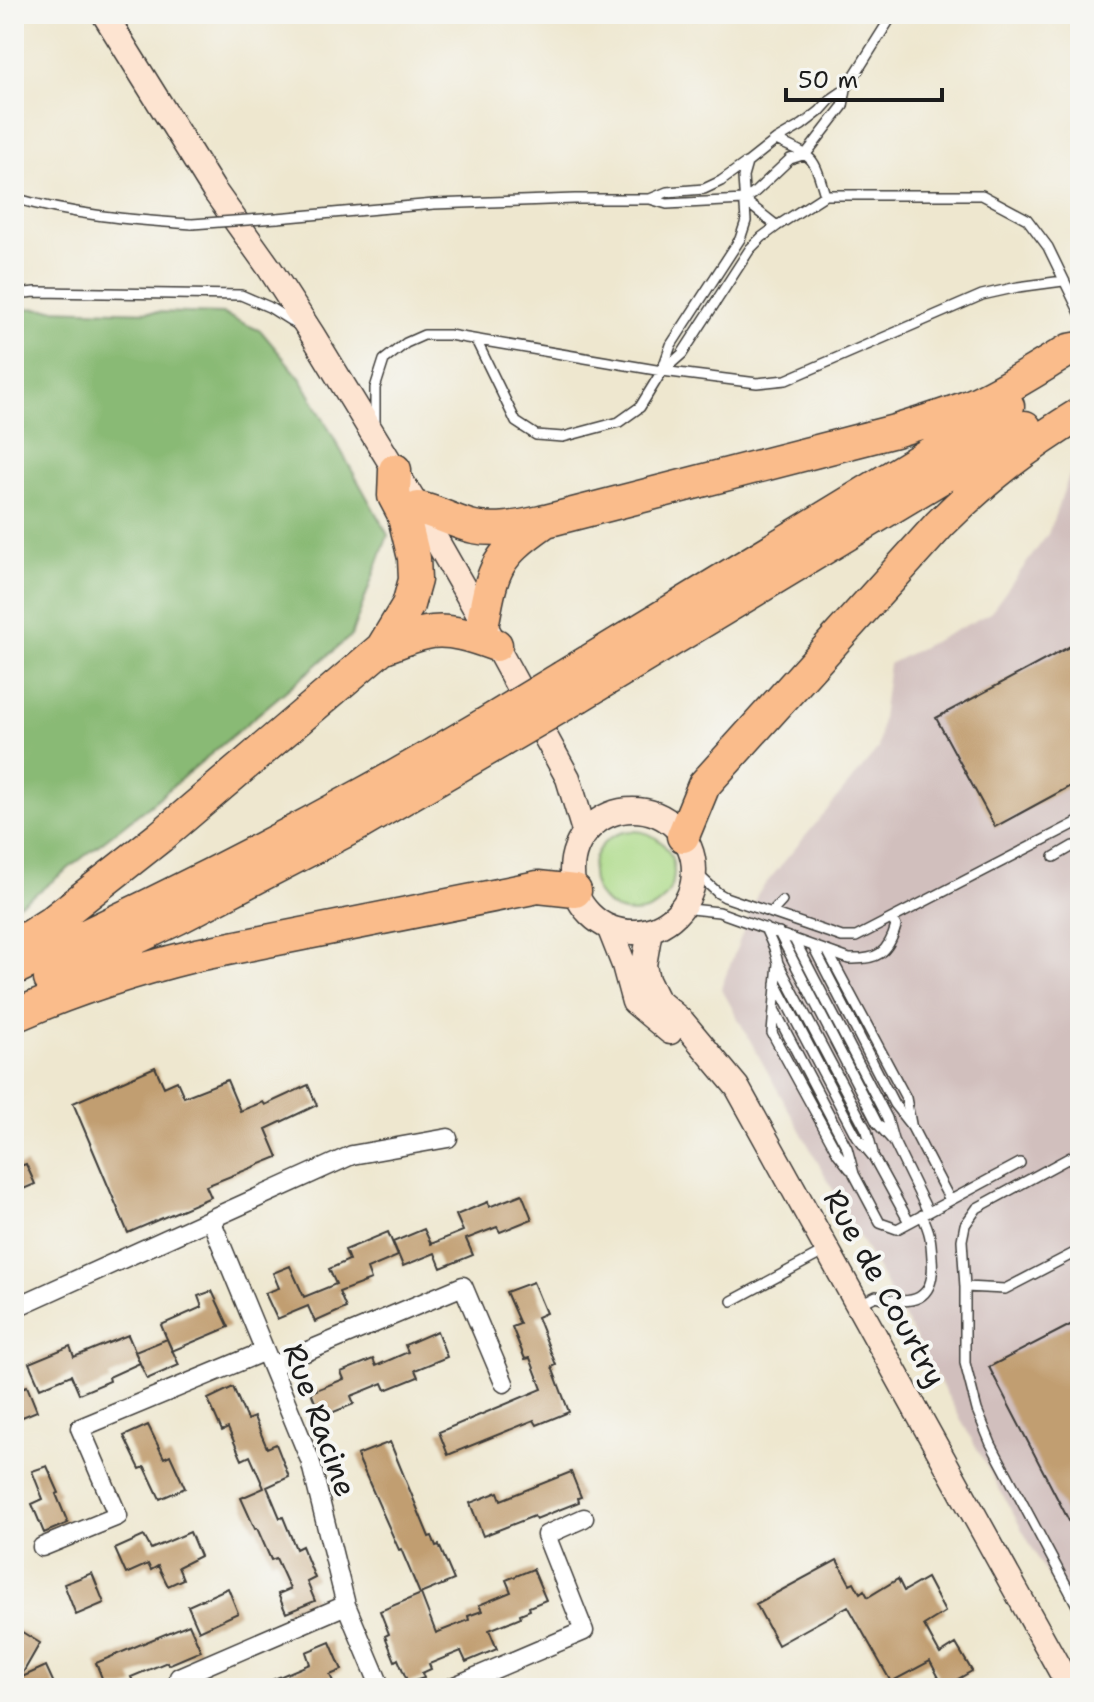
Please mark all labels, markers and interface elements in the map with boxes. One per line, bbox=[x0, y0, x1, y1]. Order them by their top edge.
scale bar bbox=[786, 52, 942, 102]
text: 50 m bbox=[798, 64, 858, 96]
street label: Rue de Courtry bbox=[814, 1182, 956, 1394]
street label: Rue Racine bbox=[273, 1338, 367, 1502]

